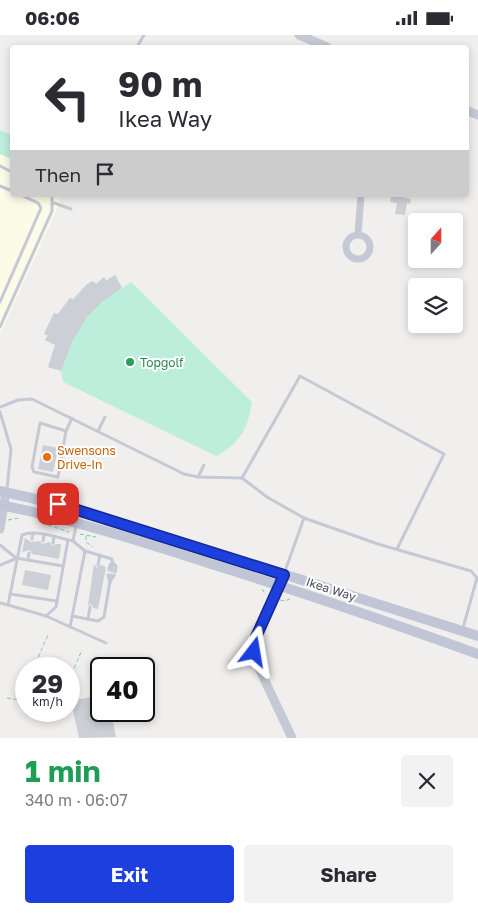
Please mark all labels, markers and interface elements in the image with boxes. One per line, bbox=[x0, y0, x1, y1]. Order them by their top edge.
text: 06:06 bbox=[25, 6, 80, 29]
text: 90 m bbox=[118, 63, 202, 105]
icon: left bbox=[35, 65, 100, 130]
text: Ikea Way bbox=[118, 105, 212, 132]
icon: arrive bbox=[91, 160, 119, 188]
text: Then bbox=[35, 163, 81, 186]
north arrow bbox=[408, 213, 462, 267]
map controls bbox=[408, 213, 463, 333]
button: layers bbox=[408, 278, 463, 333]
place label: Topgolf bbox=[140, 355, 184, 370]
marker: Topgolf bbox=[124, 356, 136, 368]
place label: Swensons Drive-In bbox=[57, 443, 116, 472]
marker: Swensons Drive-In bbox=[41, 451, 53, 463]
pin bbox=[37, 483, 79, 525]
icon: arrive bbox=[44, 490, 72, 518]
street label: Ikea Way bbox=[304, 574, 358, 604]
position arrow bbox=[227, 625, 279, 677]
speed limit sign: 40 bbox=[90, 657, 155, 722]
text: 29 bbox=[32, 668, 63, 699]
text: km/h bbox=[32, 694, 63, 709]
text: 1 min bbox=[25, 753, 101, 789]
button: close bbox=[401, 755, 453, 807]
text: 340 m · 06:07 bbox=[25, 790, 128, 810]
button: Exit bbox=[25, 845, 234, 903]
button: Share bbox=[244, 845, 453, 903]

